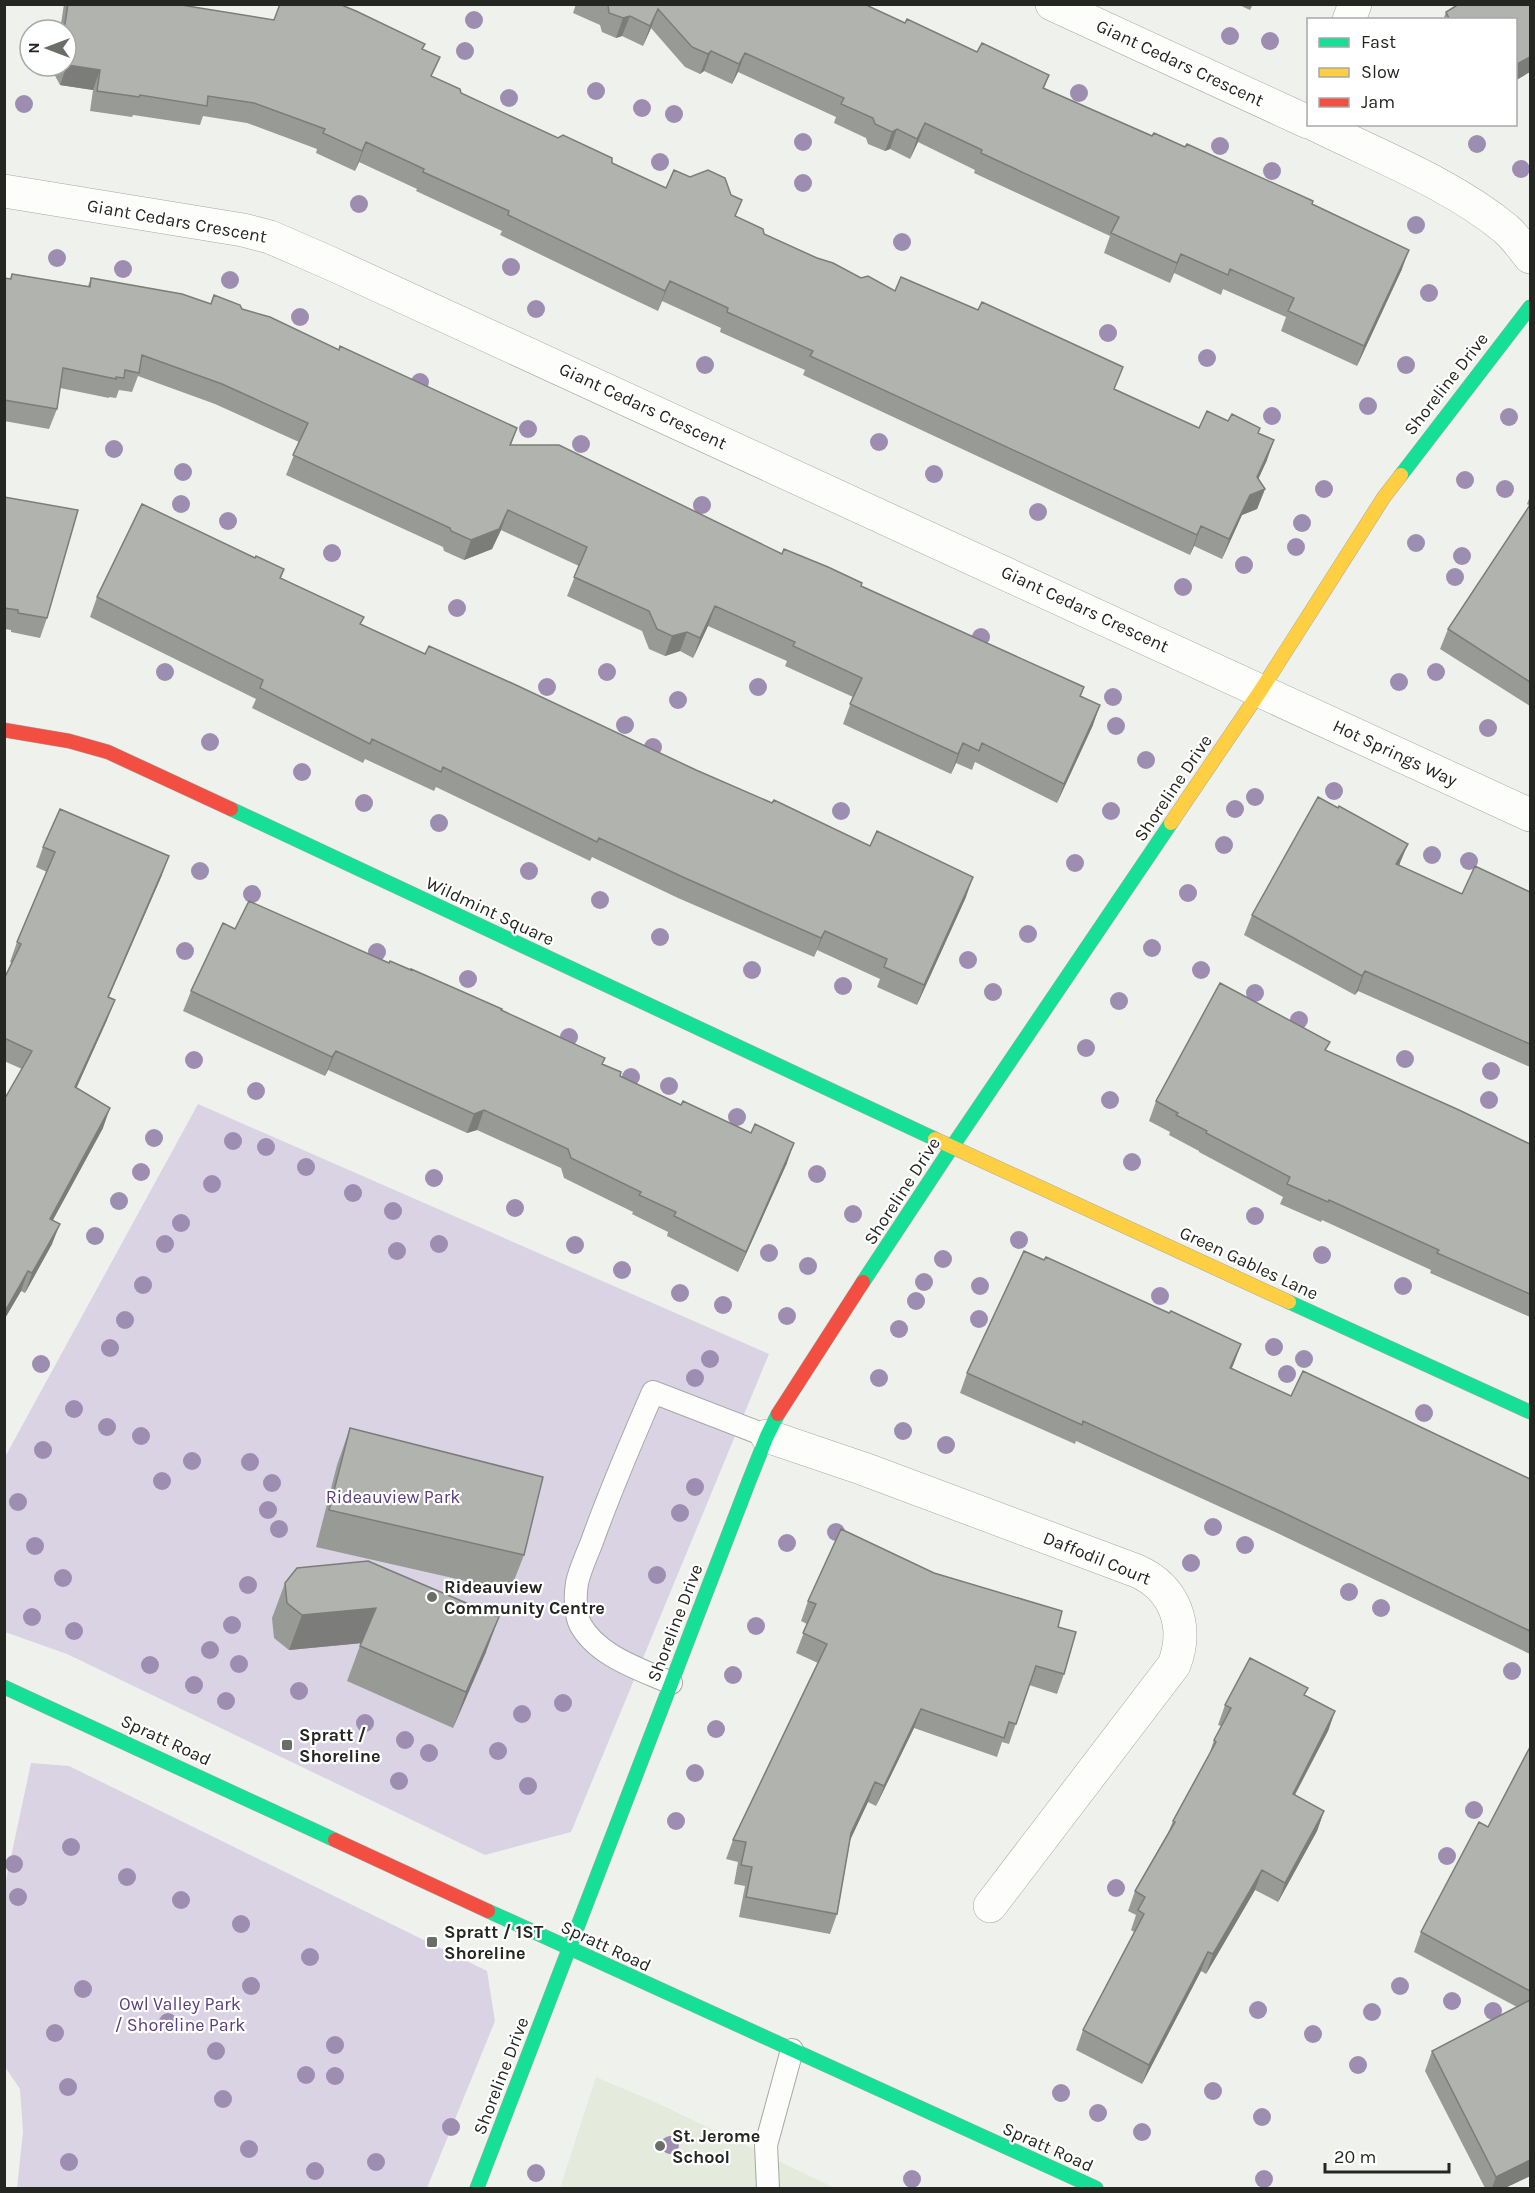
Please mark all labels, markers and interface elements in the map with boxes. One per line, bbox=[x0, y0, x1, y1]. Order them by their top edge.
street label: Giant Cedars Crescent bbox=[1093, 15, 1267, 112]
north arrow bbox=[18, 18, 78, 78]
legend bbox=[1307, 18, 1517, 126]
text: Fast bbox=[1361, 31, 1396, 53]
text: N bbox=[24, 42, 43, 54]
text: Slow bbox=[1361, 61, 1400, 83]
text: Jam bbox=[1361, 91, 1395, 113]
street label: Giant Cedars Crescent bbox=[85, 194, 269, 248]
street label: Shoreline Drive bbox=[1399, 328, 1493, 440]
street label: Giant Cedars Crescent bbox=[556, 358, 730, 455]
street label: Giant Cedars Crescent bbox=[998, 561, 1172, 658]
street label: Hot Springs Way bbox=[1329, 715, 1461, 792]
street label: Shoreline Drive bbox=[1129, 730, 1217, 846]
street label: Wildmint Square bbox=[422, 872, 558, 950]
street label: Shoreline Drive bbox=[859, 1133, 945, 1249]
street label: Green Gables Lane bbox=[1176, 1221, 1322, 1305]
park label: Rideauview Park bbox=[326, 1486, 460, 1508]
street label: Daffodil Court bbox=[1040, 1526, 1154, 1590]
street label: Shoreline Drive bbox=[642, 1561, 708, 1685]
place label: Rideauview Community Centre bbox=[444, 1576, 605, 1619]
marker: Rideauview Community Centre bbox=[425, 1590, 439, 1604]
street label: Spratt Road bbox=[117, 1710, 215, 1770]
place label: Spratt / Shoreline bbox=[299, 1724, 381, 1767]
marker: Spratt / Shoreline bbox=[280, 1738, 294, 1752]
street label: Spratt Road bbox=[557, 1916, 655, 1976]
place label: Spratt / 1ST Shoreline bbox=[444, 1921, 544, 1964]
marker: Spratt / 1ST Shoreline bbox=[425, 1935, 439, 1949]
park label: Owl Valley Park / Shoreline Park bbox=[115, 1993, 245, 2036]
street label: Shoreline Drive bbox=[468, 2014, 534, 2138]
street label: Spratt Road bbox=[999, 2117, 1097, 2177]
place label: St. Jerome School bbox=[672, 2125, 760, 2168]
scale bar bbox=[1325, 2136, 1450, 2174]
marker: St. Jerome School bbox=[653, 2139, 667, 2153]
text: 20 m bbox=[1334, 2146, 1376, 2168]

